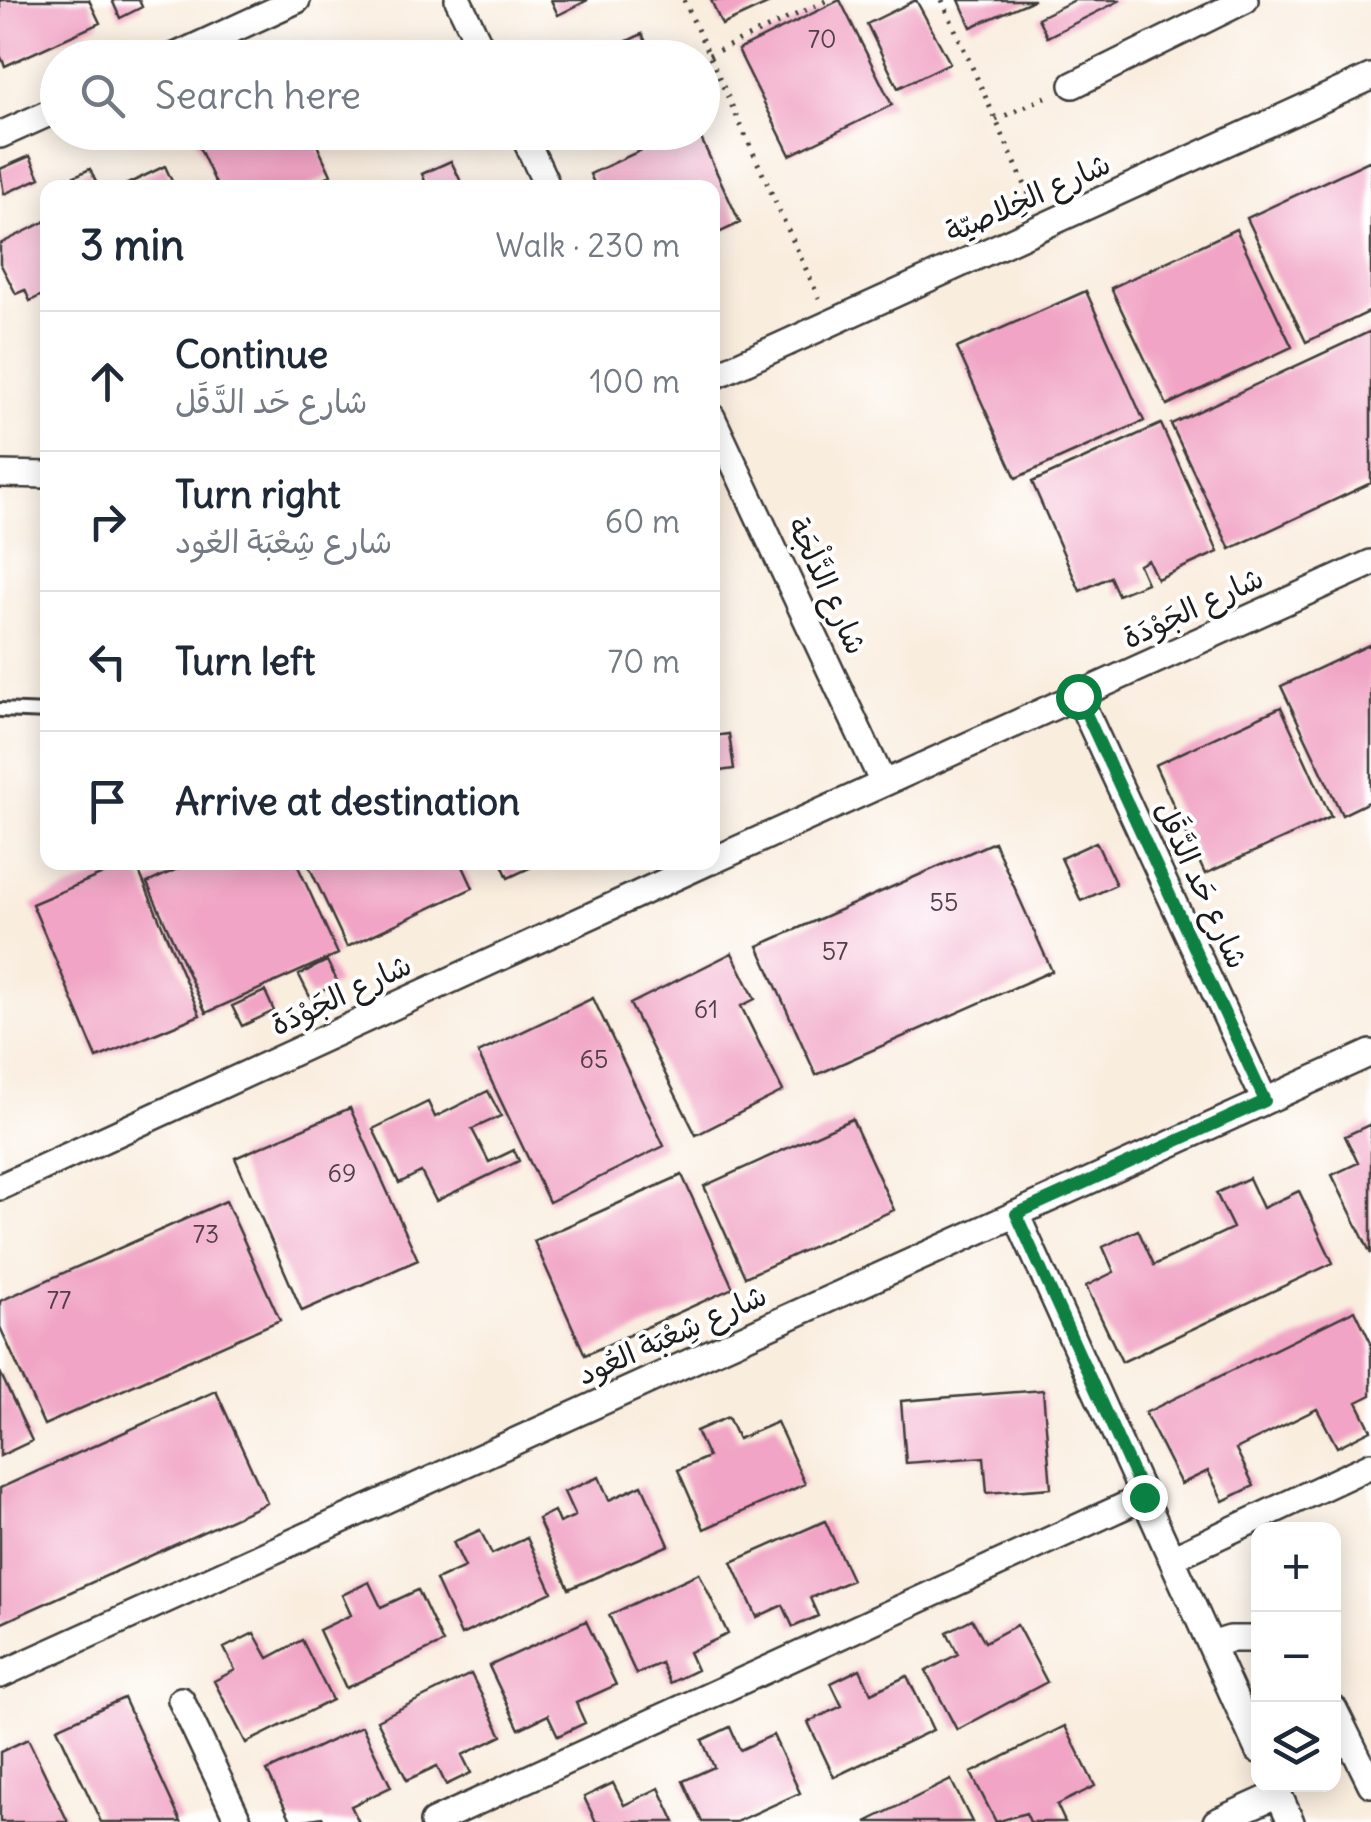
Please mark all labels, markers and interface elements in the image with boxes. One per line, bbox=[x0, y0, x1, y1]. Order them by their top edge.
house number: 70 bbox=[808, 23, 836, 55]
search box bbox=[40, 40, 720, 150]
icon: search bbox=[75, 68, 130, 123]
text: Search here bbox=[155, 72, 361, 119]
street label: شارع الخِلاصيّة bbox=[939, 144, 1117, 253]
text: 3 min bbox=[80, 219, 184, 271]
text: Walk · 230 m bbox=[495, 225, 680, 266]
text: Continue bbox=[175, 331, 328, 378]
icon: ahead bbox=[80, 354, 135, 409]
text: 100 m bbox=[590, 361, 680, 402]
text: شارع حَد الدَّقَل bbox=[175, 381, 368, 422]
text: Turn right bbox=[175, 471, 341, 518]
icon: right bbox=[80, 494, 135, 549]
text: 60 m bbox=[605, 501, 680, 542]
street label: شارع الدَّلْجَة bbox=[777, 510, 878, 662]
text: شارع شِعْبَة العُود bbox=[175, 521, 392, 562]
street label: شارع الجَوْدَة bbox=[1116, 558, 1270, 659]
icon: left bbox=[80, 634, 135, 689]
text: Turn left bbox=[175, 638, 315, 685]
text: 70 m bbox=[608, 641, 680, 682]
route start bbox=[1056, 674, 1102, 720]
icon: arrive bbox=[80, 774, 135, 829]
text: Arrive at destination bbox=[175, 778, 520, 825]
street label: شارع حَد الدَّقَل bbox=[1144, 795, 1257, 976]
house number: 55 bbox=[930, 886, 958, 918]
house number: 57 bbox=[822, 935, 848, 967]
street label: شارع الجَوْدَة bbox=[264, 945, 418, 1046]
house number: 61 bbox=[694, 993, 718, 1025]
house number: 65 bbox=[580, 1043, 608, 1075]
house number: 69 bbox=[328, 1157, 356, 1189]
house number: 73 bbox=[193, 1218, 219, 1250]
street label: شارع شِعْبَة العُود bbox=[571, 1275, 774, 1396]
house number: 77 bbox=[47, 1284, 71, 1316]
route end bbox=[1122, 1475, 1168, 1521]
map controls bbox=[1251, 1522, 1341, 1792]
button: + bbox=[1251, 1522, 1341, 1612]
button: − bbox=[1251, 1612, 1341, 1702]
button: layers bbox=[1251, 1702, 1341, 1792]

